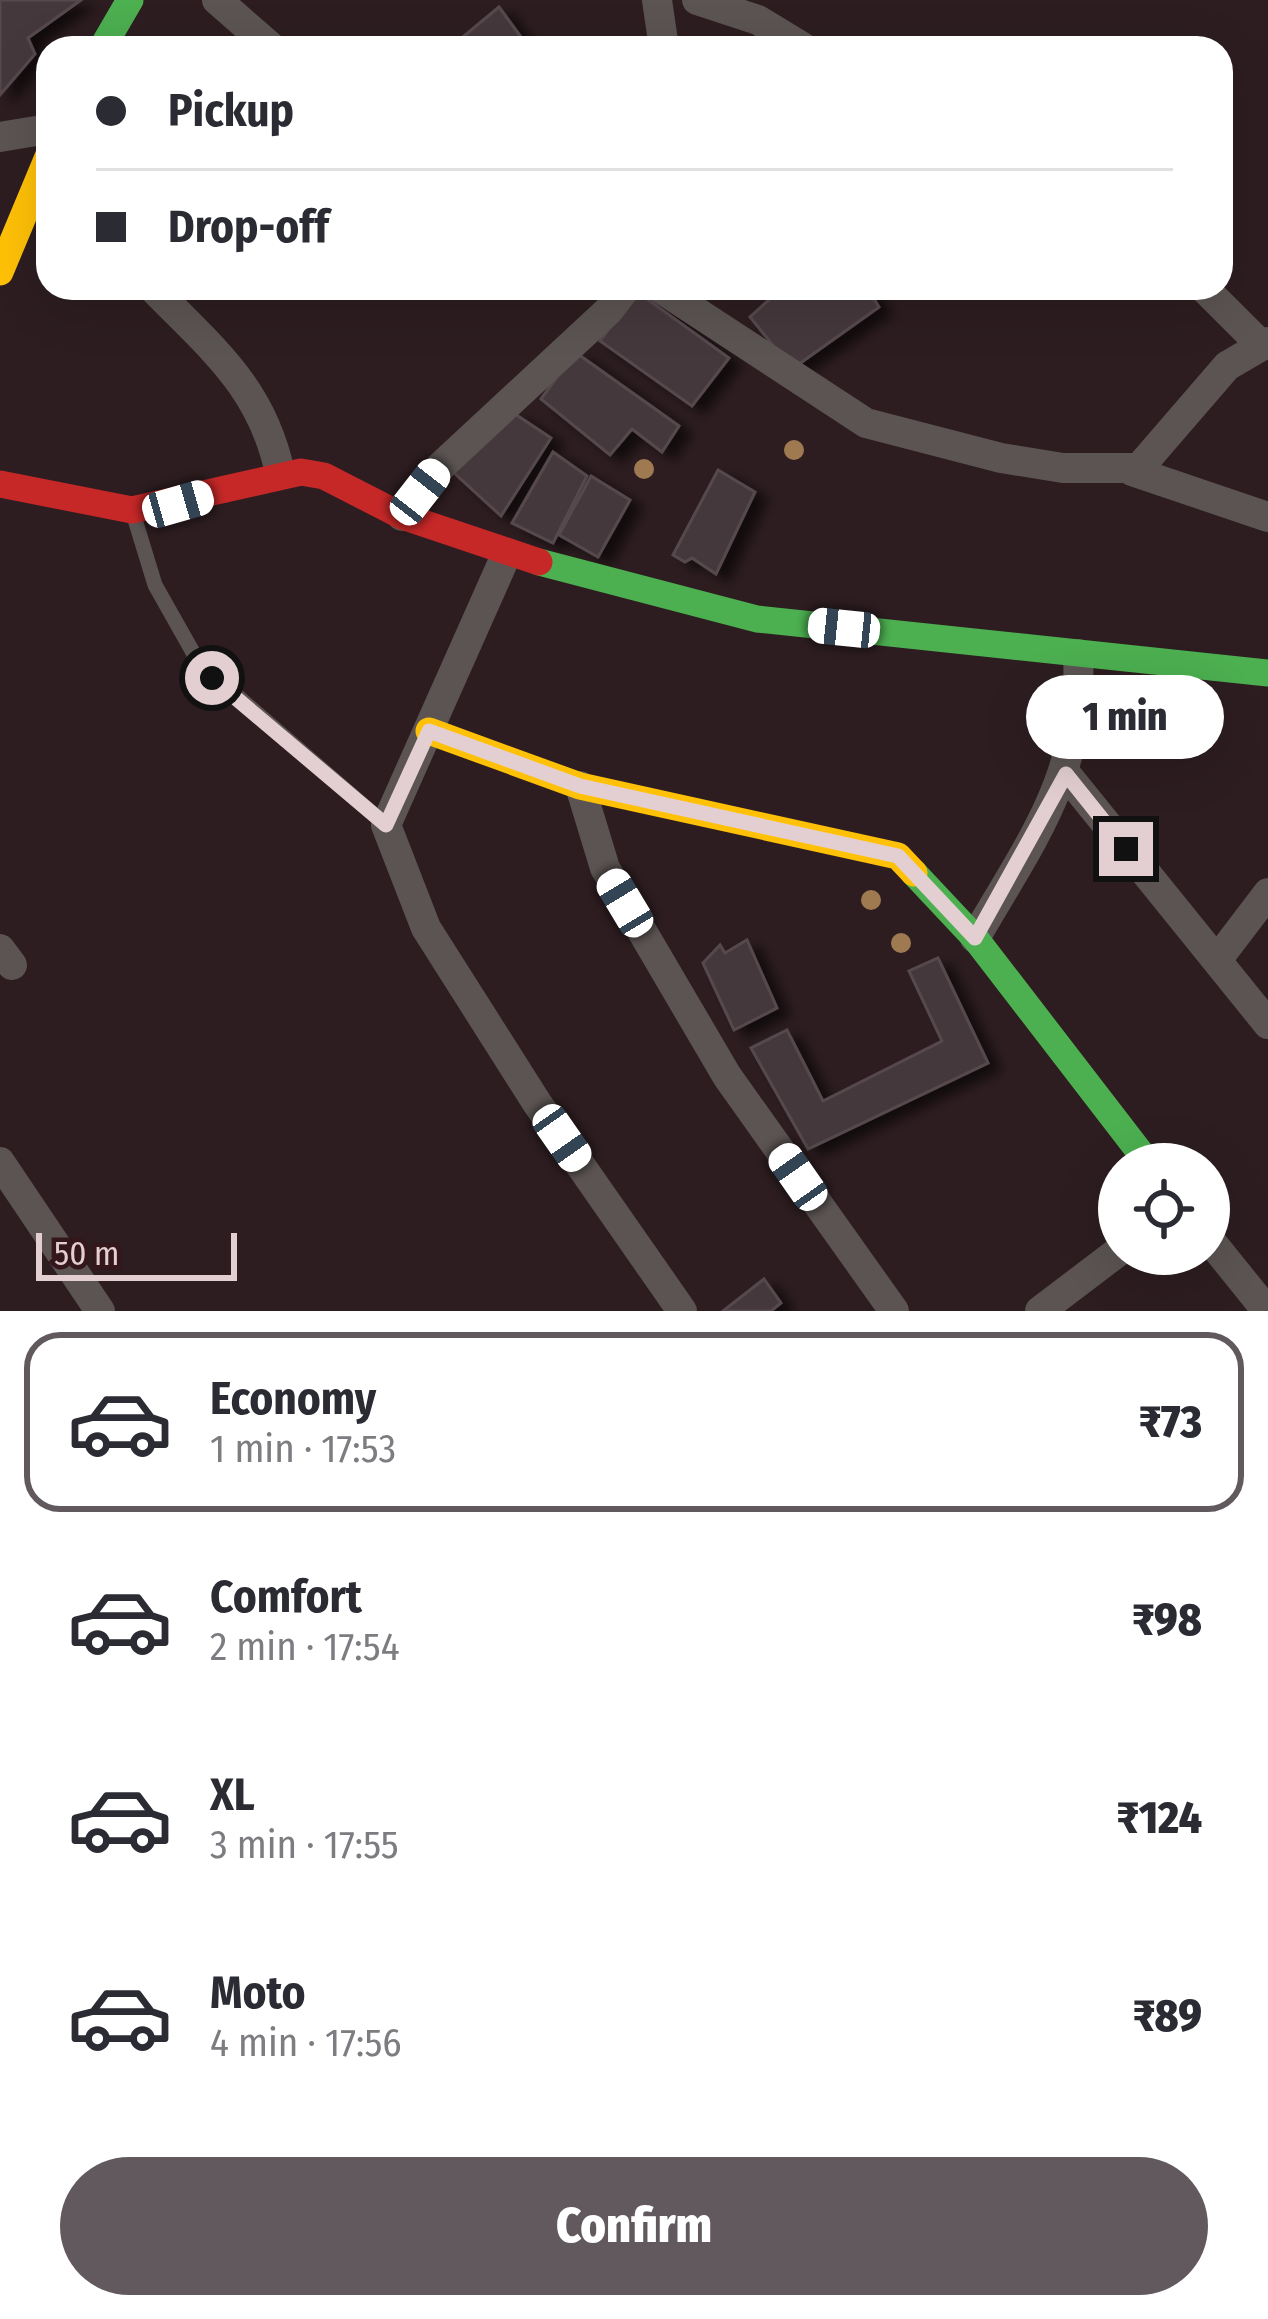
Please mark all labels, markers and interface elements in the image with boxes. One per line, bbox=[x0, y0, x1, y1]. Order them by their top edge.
text: Pickup bbox=[168, 84, 294, 138]
text: Drop-off bbox=[168, 200, 329, 254]
car bbox=[384, 453, 456, 531]
car bbox=[138, 477, 218, 531]
car bbox=[806, 606, 882, 650]
route start bbox=[185, 651, 239, 705]
callout: 1 min bbox=[1027, 675, 1225, 759]
text: 1 min bbox=[1083, 694, 1167, 740]
route end bbox=[1099, 822, 1153, 876]
car bbox=[591, 863, 659, 943]
car bbox=[527, 1098, 597, 1178]
car bbox=[763, 1137, 833, 1217]
map controls bbox=[1098, 1143, 1230, 1275]
button: locate bbox=[1098, 1143, 1230, 1275]
scale bar bbox=[36, 1227, 237, 1280]
text: 50 m bbox=[54, 1234, 119, 1274]
icon: car bbox=[66, 1368, 174, 1476]
text: Economy bbox=[210, 1372, 376, 1426]
text: ₹73 bbox=[1139, 1395, 1202, 1449]
text: 1 min · 17:53 bbox=[210, 1426, 396, 1472]
icon: car bbox=[66, 1566, 174, 1674]
text: Comfort bbox=[210, 1570, 362, 1624]
text: ₹98 bbox=[1132, 1593, 1202, 1647]
text: 2 min · 17:54 bbox=[210, 1624, 400, 1670]
icon: car bbox=[66, 1764, 174, 1872]
text: XL bbox=[210, 1768, 255, 1822]
text: ₹124 bbox=[1116, 1791, 1202, 1845]
text: 3 min · 17:55 bbox=[210, 1822, 399, 1868]
icon: car bbox=[66, 1962, 174, 2070]
text: Moto bbox=[210, 1966, 306, 2020]
text: ₹89 bbox=[1133, 1989, 1202, 2043]
text: 4 min · 17:56 bbox=[210, 2020, 402, 2066]
button: Confirm bbox=[60, 2157, 1208, 2295]

